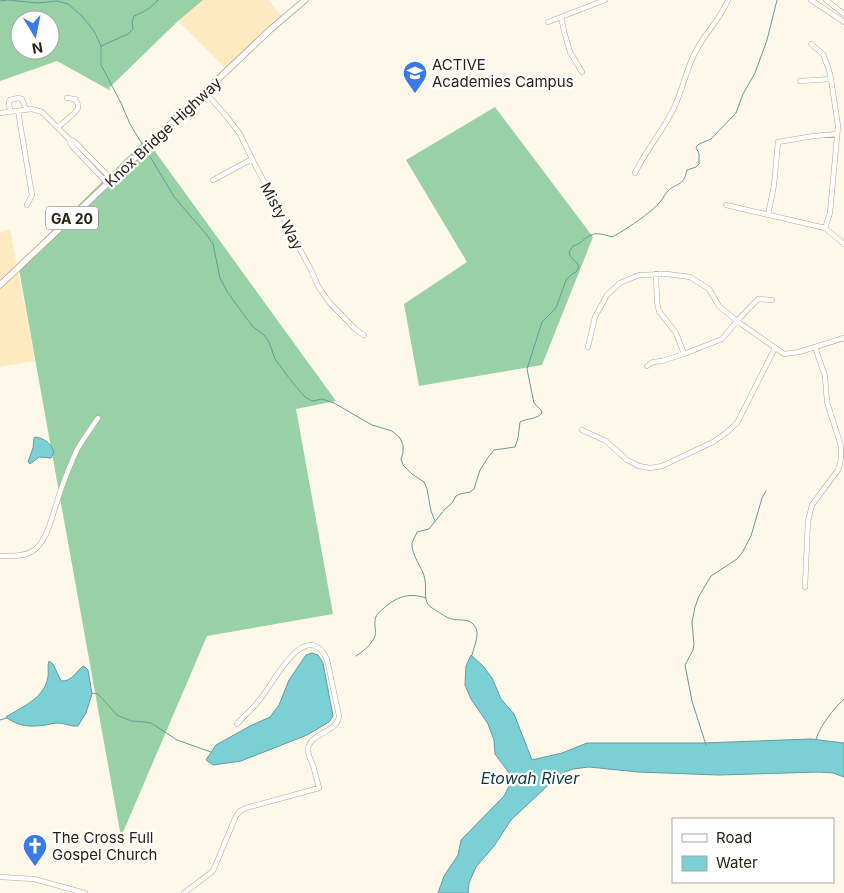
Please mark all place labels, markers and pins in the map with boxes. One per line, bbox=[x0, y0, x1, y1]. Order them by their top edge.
place label: ACTIVE Academies Campus bbox=[432, 55, 574, 91]
school or university icon: ACTIVE Academies Campus bbox=[402, 60, 428, 94]
place label: The Cross Full Gospel Church bbox=[52, 828, 157, 864]
church icon: The Cross Full Gospel Church bbox=[22, 833, 48, 867]

